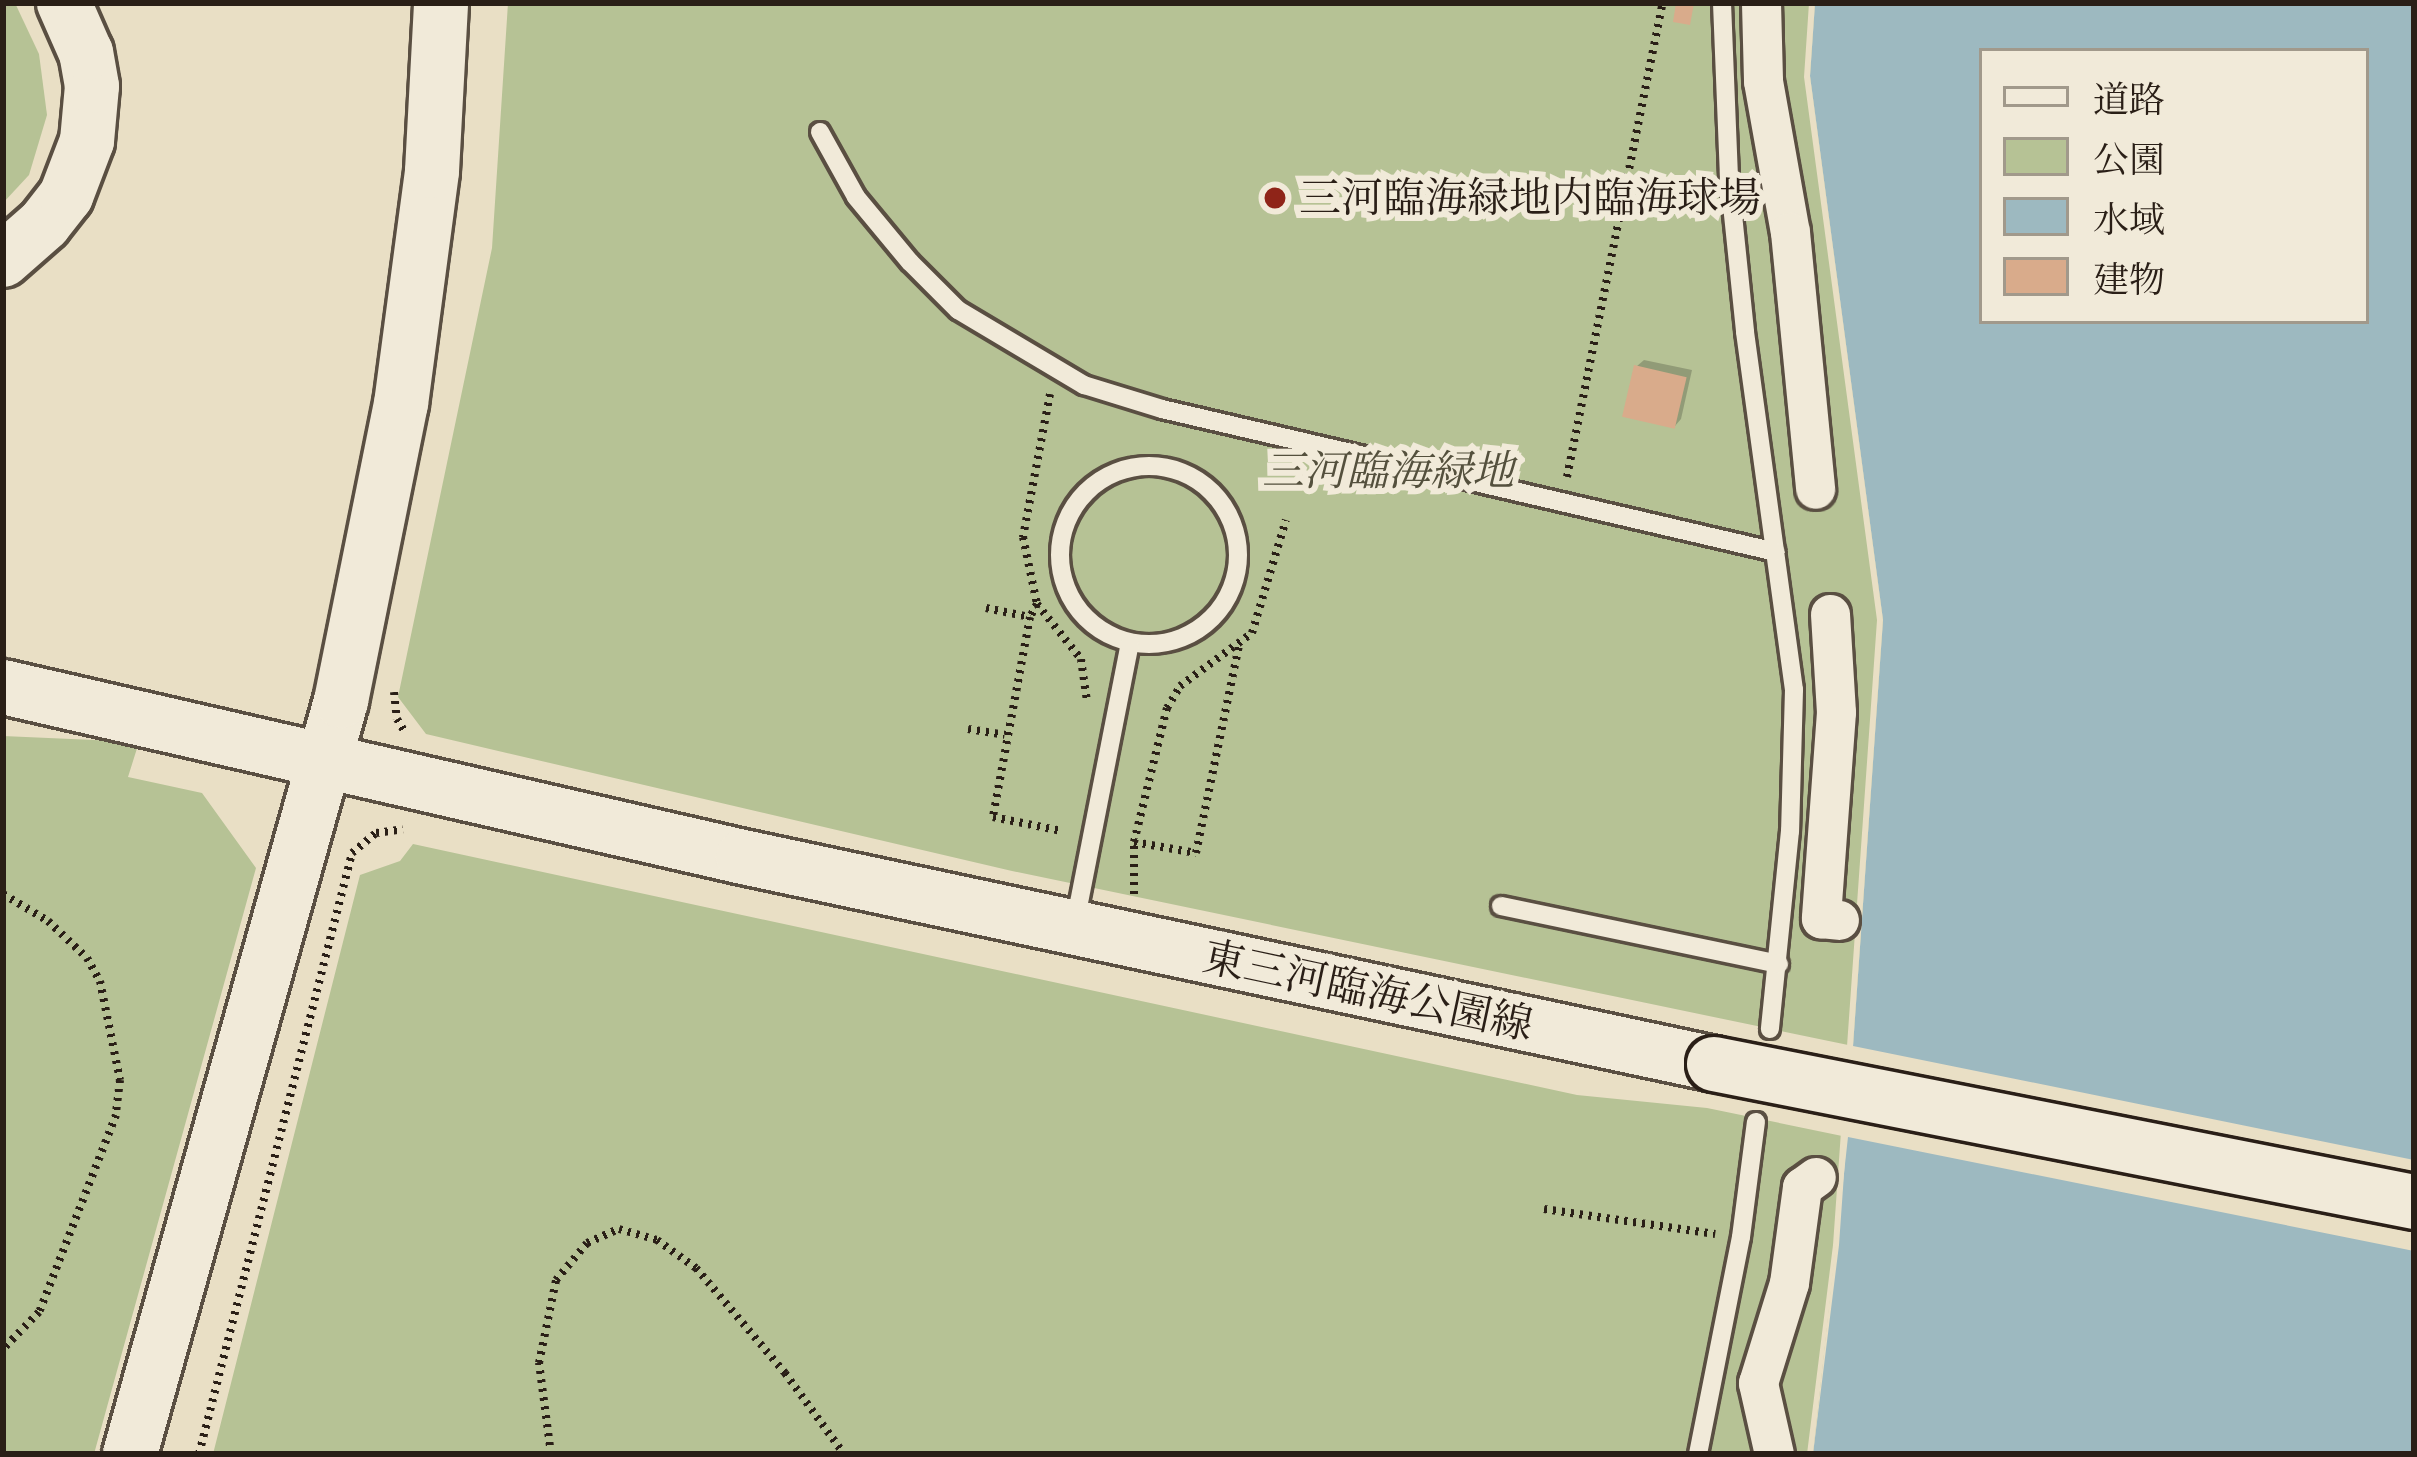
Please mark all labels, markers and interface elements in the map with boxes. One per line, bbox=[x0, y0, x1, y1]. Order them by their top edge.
legend bbox=[1979, 48, 2369, 324]
text: 道路 bbox=[2093, 78, 2165, 122]
text: 公園 bbox=[2093, 138, 2165, 182]
place label: 三河臨海緑地内臨海球場 bbox=[1299, 173, 1761, 223]
marker: 三河臨海緑地内臨海球場 bbox=[1262, 185, 1288, 211]
text: 水域 bbox=[2093, 198, 2165, 242]
text: 建物 bbox=[2093, 258, 2165, 302]
park label: 三河臨海緑地 bbox=[1262, 446, 1514, 496]
street label: 東三河臨海公園線 bbox=[1198, 931, 1538, 1051]

